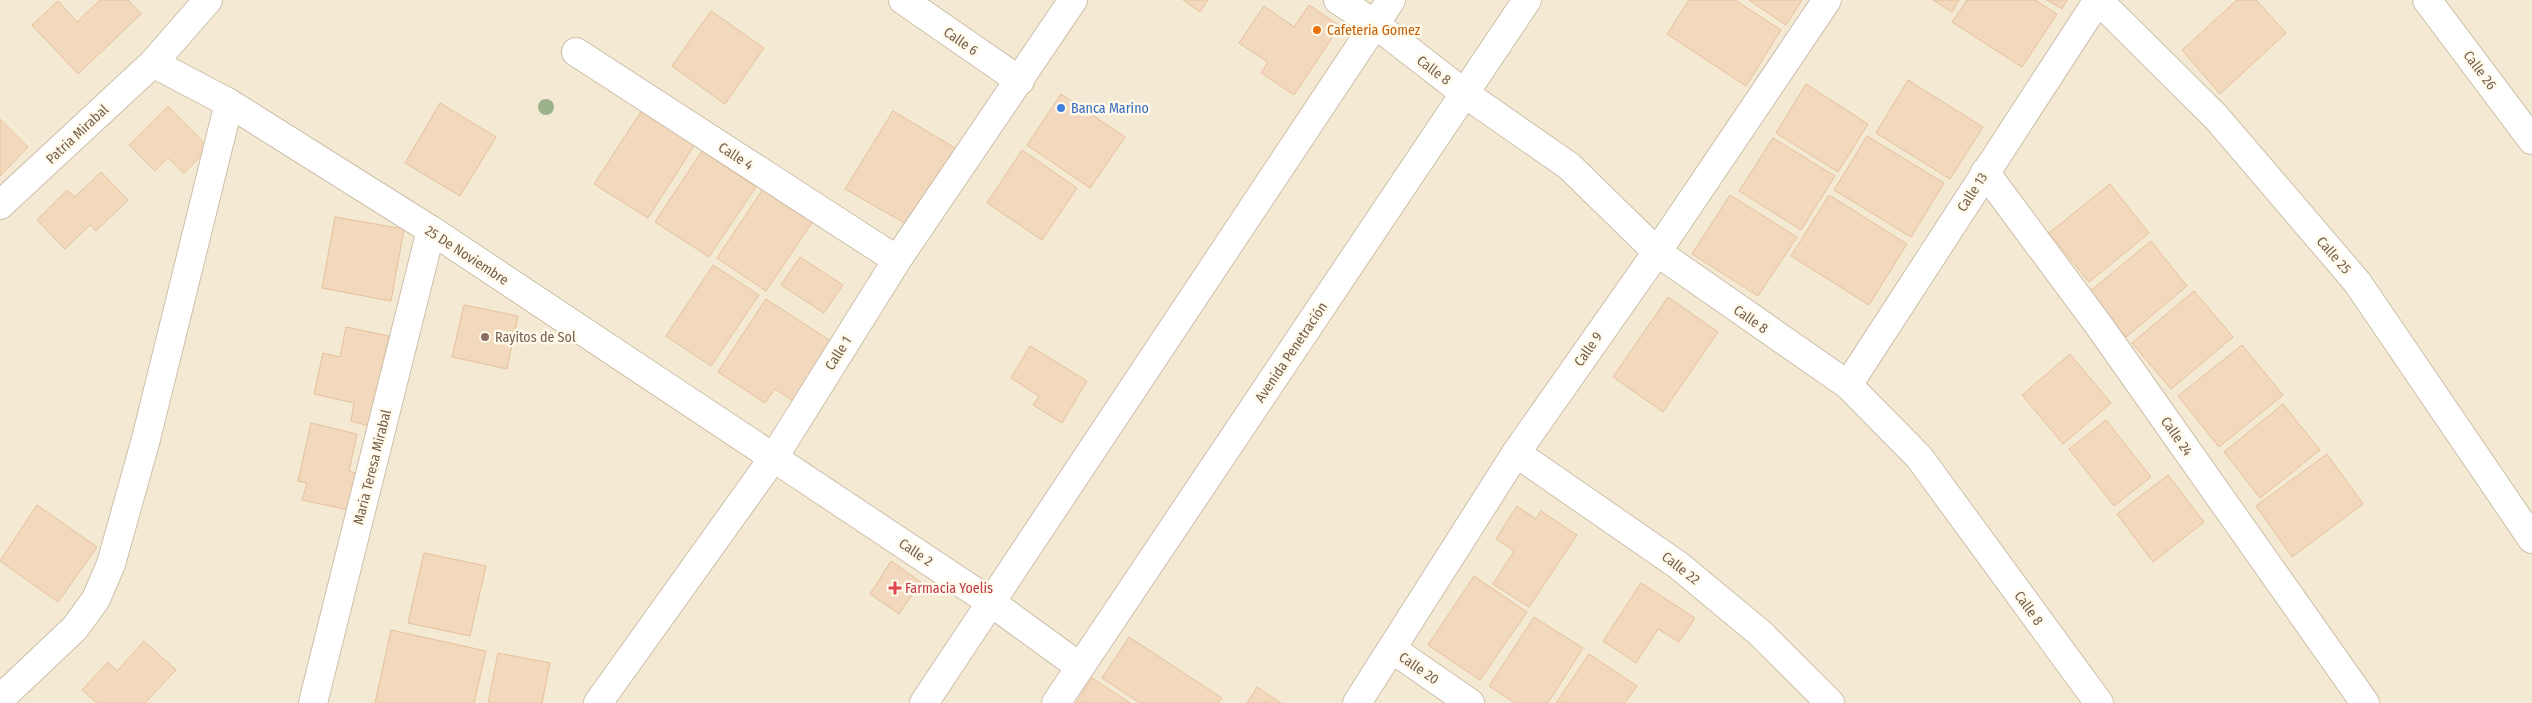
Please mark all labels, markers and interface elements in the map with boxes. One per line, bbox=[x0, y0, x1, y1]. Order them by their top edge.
place label: Cafeteria Gomez bbox=[1327, 22, 1421, 39]
street label: Calle 6 bbox=[940, 23, 981, 59]
marker: Cafeteria Gomez bbox=[1311, 24, 1323, 36]
street label: Calle 26 bbox=[2459, 47, 2500, 93]
street label: Calle 8 bbox=[1413, 52, 1454, 89]
place label: Banca Marino bbox=[1071, 100, 1149, 117]
street label: Patria Mirabal bbox=[43, 101, 112, 168]
marker: Banca Marino bbox=[1055, 102, 1067, 114]
street label: Calle 4 bbox=[715, 139, 756, 174]
street label: Calle 13 bbox=[1954, 170, 1991, 215]
street label: 25 De Noviembre bbox=[422, 222, 512, 289]
street label: Calle 25 bbox=[2313, 233, 2354, 277]
street label: Avenida Penetración bbox=[1252, 299, 1331, 406]
street label: Calle 8 bbox=[1730, 301, 1771, 337]
place label: Rayitos de Sol bbox=[495, 329, 576, 346]
street label: Calle 9 bbox=[1571, 329, 1606, 370]
marker: Rayitos de Sol bbox=[479, 331, 491, 343]
street label: Calle 1 bbox=[821, 333, 855, 373]
street label: Maria Teresa Mirabal bbox=[350, 408, 395, 526]
street label: Calle 24 bbox=[2157, 413, 2196, 459]
street label: Calle 2 bbox=[895, 535, 936, 570]
street label: Calle 22 bbox=[1658, 548, 1703, 589]
place label: Farmacia Yoelis bbox=[905, 580, 993, 597]
marker: Farmacia Yoelis bbox=[889, 582, 901, 594]
street label: Calle 8 bbox=[2010, 588, 2047, 629]
street label: Calle 20 bbox=[1396, 649, 1442, 688]

